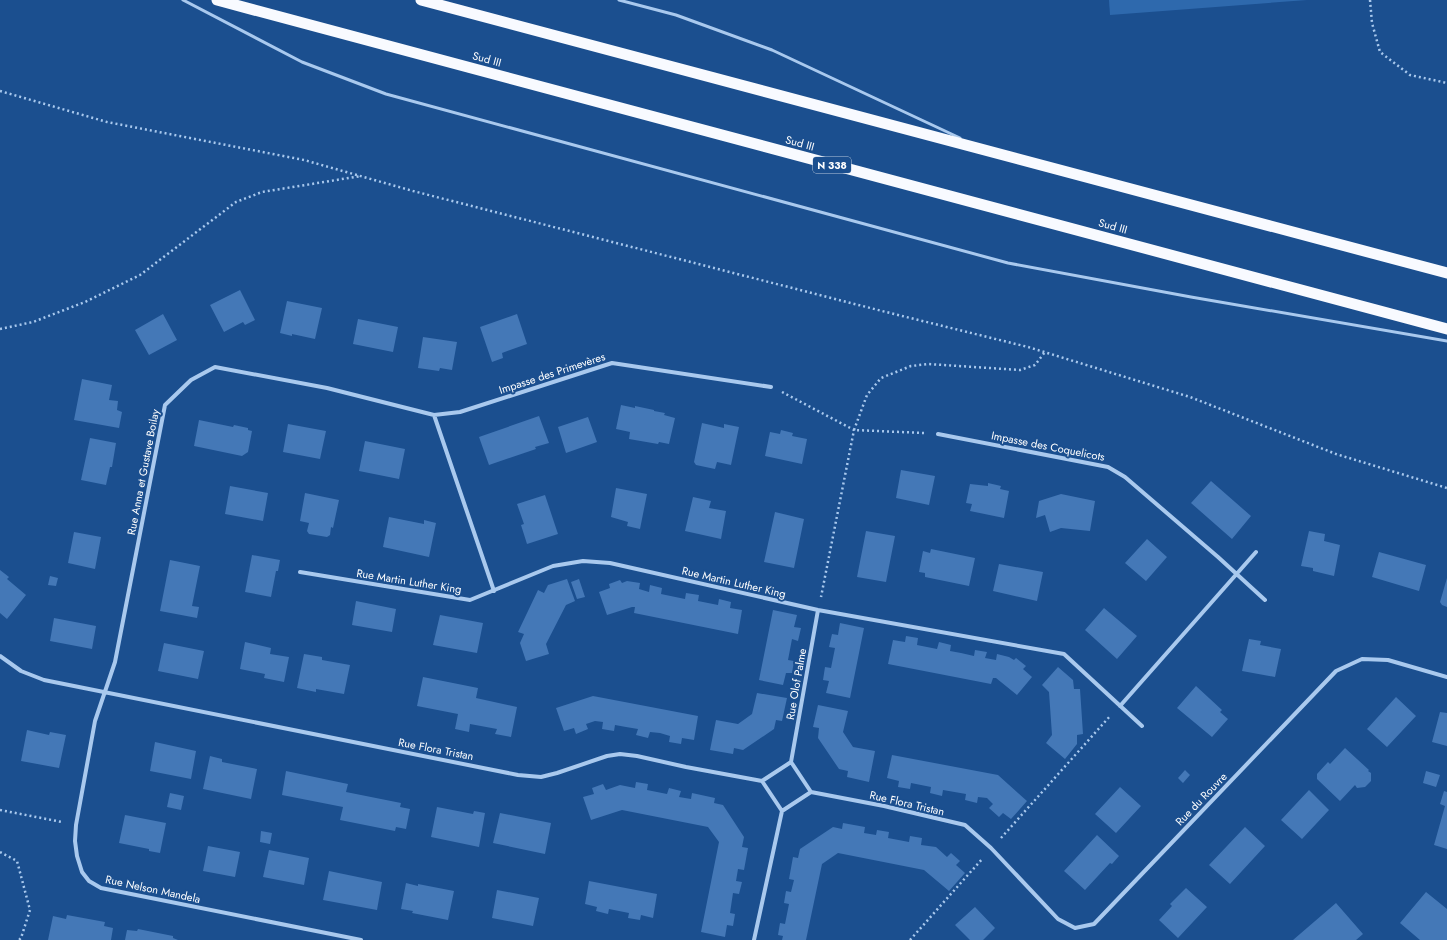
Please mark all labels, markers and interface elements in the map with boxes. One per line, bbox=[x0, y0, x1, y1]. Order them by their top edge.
street label: Sud III bbox=[471, 47, 503, 71]
street label: Sud III bbox=[784, 131, 816, 155]
road number: N 338 bbox=[813, 157, 851, 173]
street label: Sud III bbox=[1097, 214, 1129, 238]
street label: Impasse des Primevères bbox=[497, 348, 608, 398]
street label: Rue Anna et Gustave Boilay bbox=[123, 408, 163, 536]
street label: Impasse des Coquelicots bbox=[990, 427, 1107, 465]
street label: Rue Martin Luther King bbox=[680, 562, 788, 602]
street label: Rue Martin Luther King bbox=[355, 565, 463, 597]
street label: Rue Olof Palme bbox=[782, 647, 810, 721]
street label: Rue Flora Tristan bbox=[397, 734, 475, 764]
street label: Rue du Rouvre bbox=[1172, 769, 1231, 829]
street label: Rue Flora Tristan bbox=[868, 787, 946, 819]
street label: Rue Nelson Mandela bbox=[104, 871, 202, 907]

